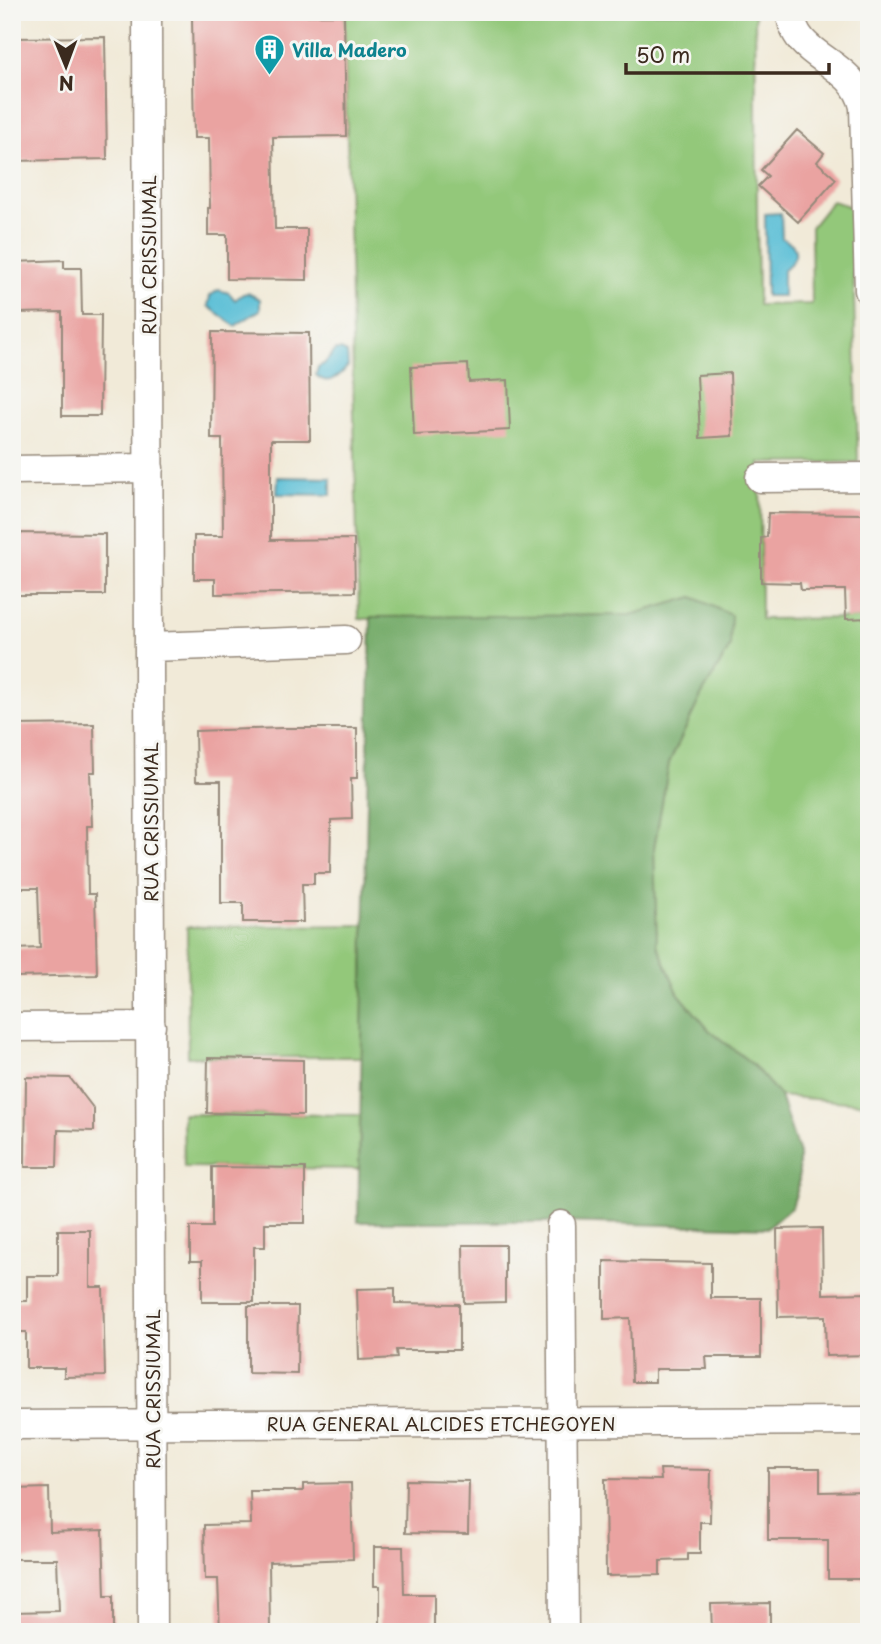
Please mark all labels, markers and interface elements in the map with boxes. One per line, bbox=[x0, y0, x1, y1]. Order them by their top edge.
north arrow bbox=[32, 32, 102, 102]
building icon: Villa Madero bbox=[252, 32, 286, 76]
scale bar bbox=[626, 32, 828, 76]
place label: Villa Madero bbox=[292, 36, 407, 63]
text: 50 m bbox=[636, 38, 690, 70]
text: N bbox=[59, 70, 74, 98]
street label: RUA CRISSIUMAL bbox=[135, 175, 162, 335]
street label: RUA CRISSIUMAL bbox=[137, 742, 164, 902]
street label: RUA CRISSIUMAL bbox=[139, 1309, 166, 1469]
street label: RUA GENERAL ALCIDES ETCHEGOYEN bbox=[267, 1410, 616, 1437]

